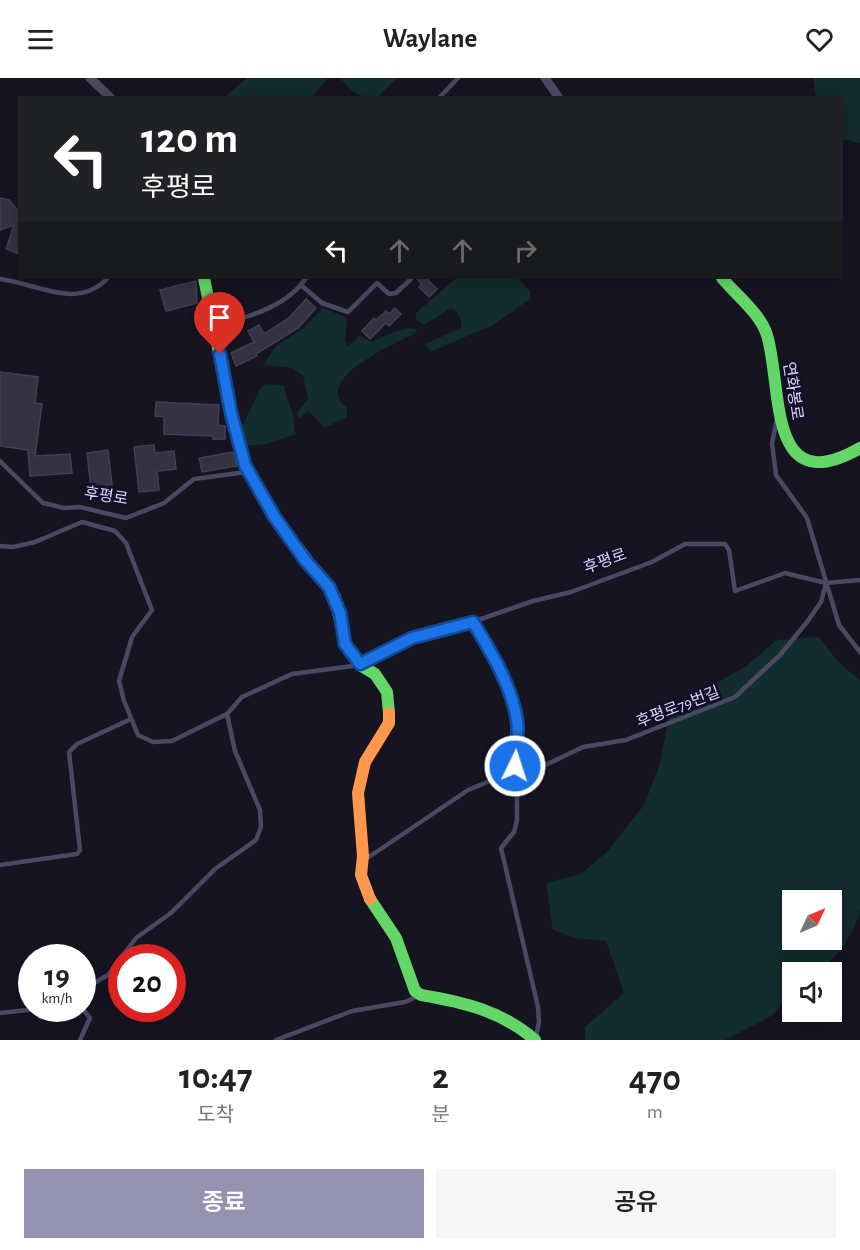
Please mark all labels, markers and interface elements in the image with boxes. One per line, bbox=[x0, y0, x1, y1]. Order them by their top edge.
icon: menu bbox=[24, 23, 57, 56]
icon: heart bbox=[803, 23, 836, 56]
text: Waylane bbox=[383, 25, 477, 52]
text: 120 m bbox=[141, 118, 238, 160]
icon: left bbox=[42, 120, 120, 198]
text: 후평로 bbox=[141, 174, 216, 201]
icon: left bbox=[320, 234, 353, 267]
icon: ahead bbox=[383, 234, 416, 267]
icon: ahead bbox=[446, 234, 479, 267]
icon: right bbox=[509, 234, 542, 267]
pin bbox=[194, 292, 245, 354]
icon: arrive bbox=[203, 301, 236, 334]
street label: 연화봉로 bbox=[780, 361, 806, 422]
street label: 후평로 bbox=[83, 485, 129, 507]
street label: 후평로 bbox=[582, 546, 629, 576]
street label: 후평로79번길 bbox=[634, 684, 722, 730]
position arrow bbox=[483, 734, 547, 798]
north arrow bbox=[782, 890, 842, 950]
map controls bbox=[782, 890, 842, 1022]
speed limit sign: 20 bbox=[108, 944, 186, 1022]
text: 19 bbox=[44, 961, 70, 991]
button: sound bbox=[782, 962, 842, 1022]
text: km/h bbox=[42, 991, 72, 1006]
text: 10:47 bbox=[179, 1059, 253, 1095]
text: 2 bbox=[432, 1059, 449, 1095]
text: 470 bbox=[629, 1061, 681, 1097]
text: m bbox=[647, 1102, 663, 1122]
text: 도착 bbox=[197, 1105, 234, 1125]
text: 분 bbox=[431, 1105, 450, 1125]
button: 종료 bbox=[24, 1169, 424, 1238]
button: 공유 bbox=[436, 1169, 836, 1238]

